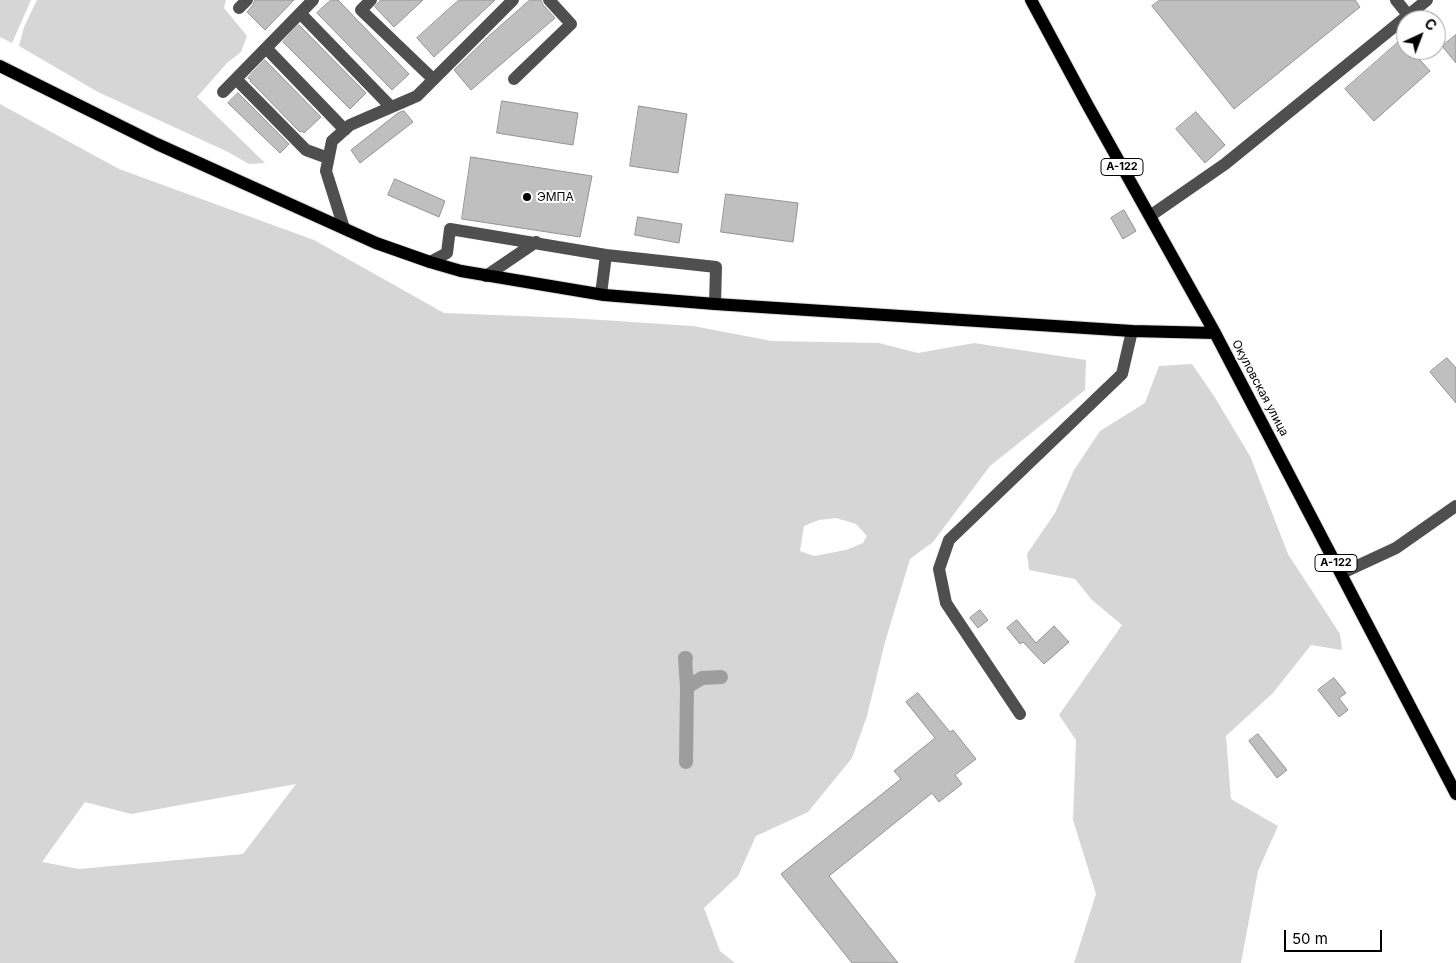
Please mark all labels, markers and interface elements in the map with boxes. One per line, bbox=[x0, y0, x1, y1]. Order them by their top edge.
north arrow bbox=[1396, 10, 1446, 60]
text: С bbox=[1421, 15, 1440, 34]
road number: А-122 bbox=[1101, 158, 1143, 176]
place label: ЭМПА bbox=[537, 190, 574, 204]
marker: ЭМПА bbox=[521, 191, 533, 203]
street label: Окуловская улица bbox=[1229, 337, 1291, 439]
road number: А-122 bbox=[1315, 554, 1357, 572]
scale bar bbox=[1286, 920, 1384, 952]
text: 50 m bbox=[1292, 929, 1328, 948]

